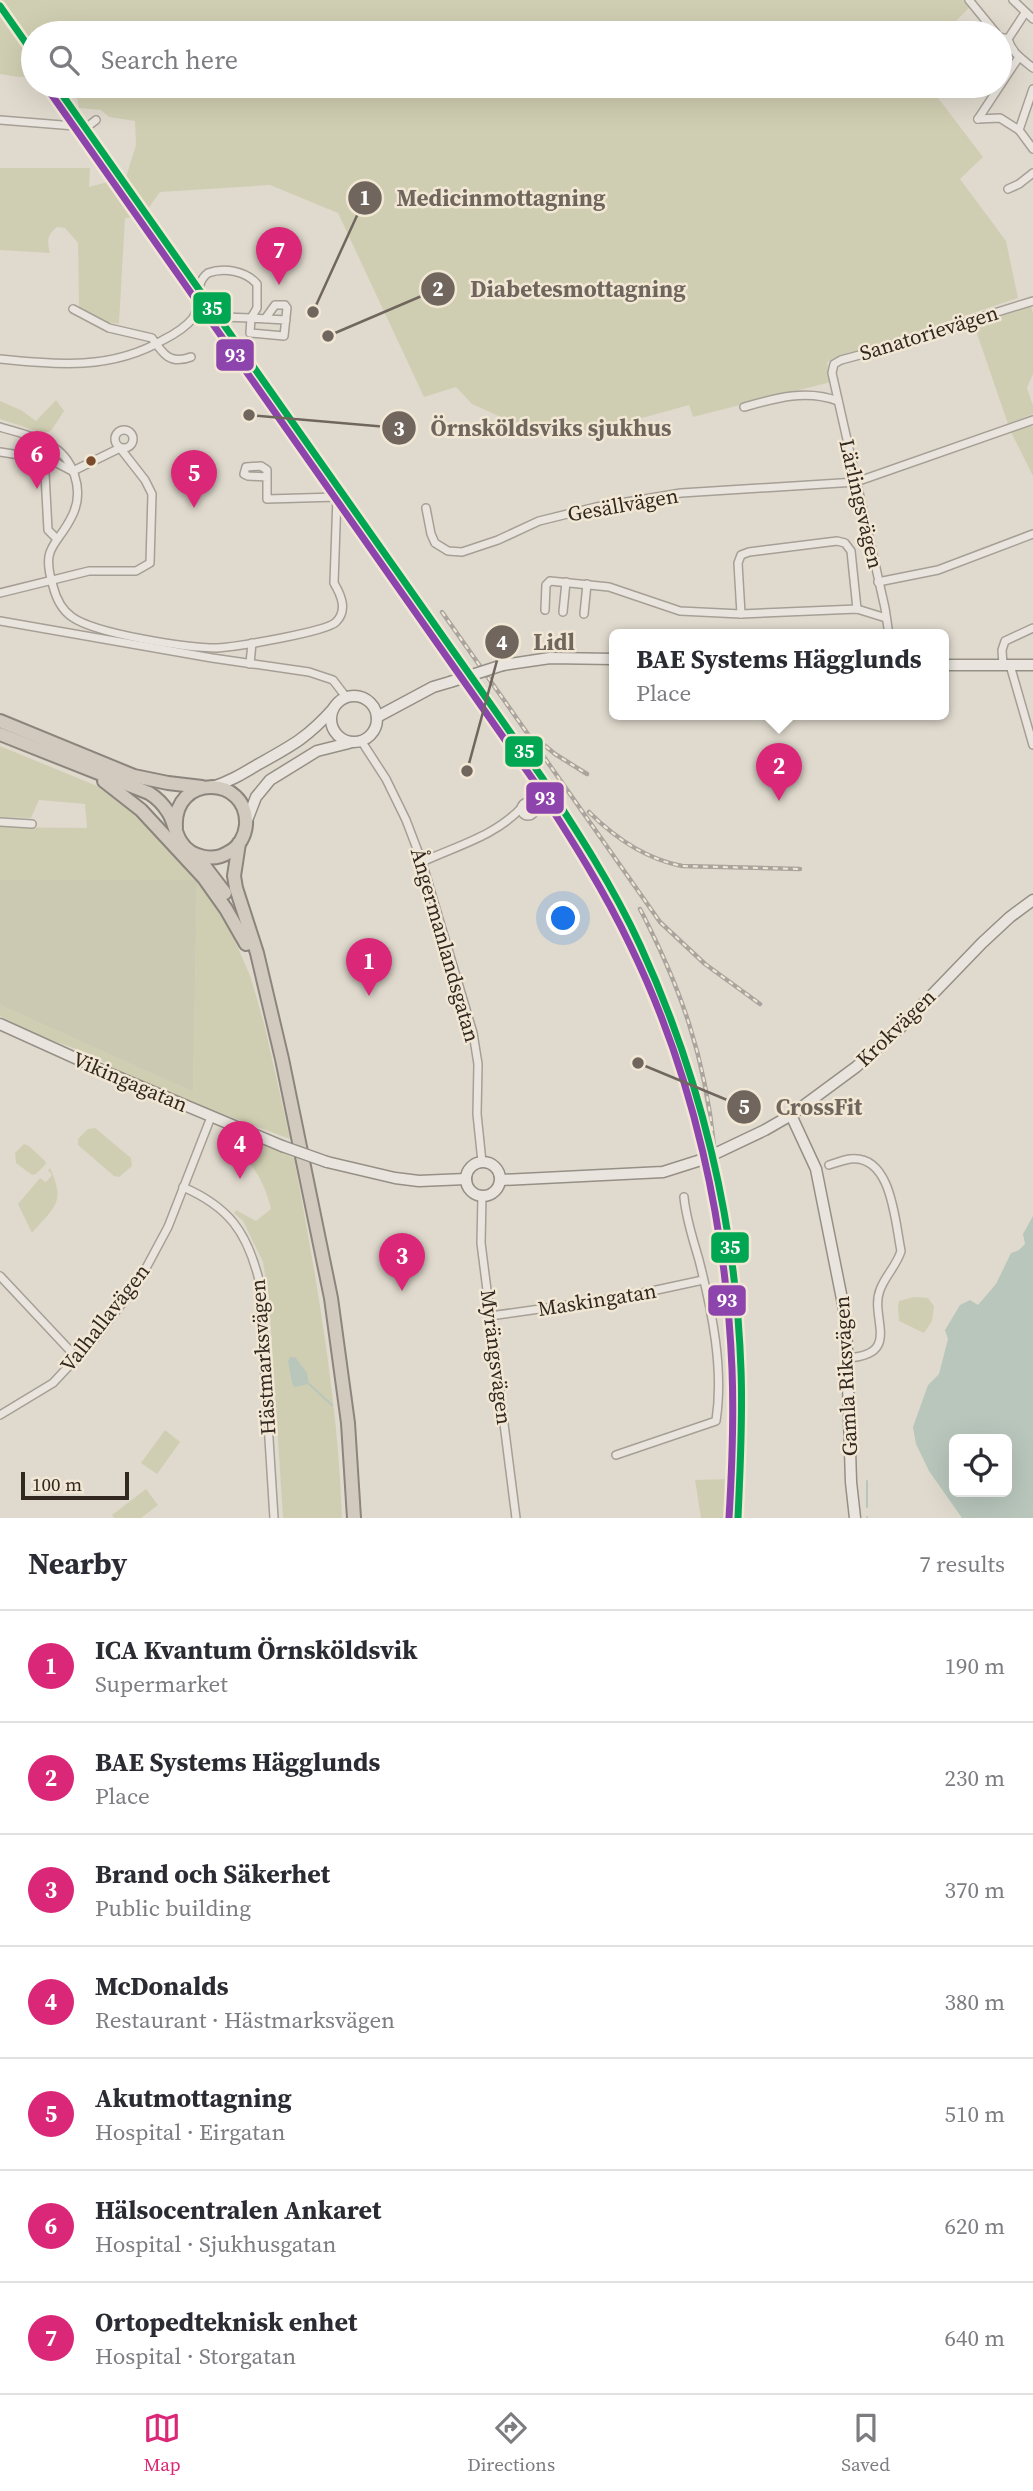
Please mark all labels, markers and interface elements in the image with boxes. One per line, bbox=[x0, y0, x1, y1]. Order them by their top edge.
search box bbox=[21, 21, 1012, 98]
icon: search bbox=[45, 41, 83, 79]
text: Search here bbox=[101, 42, 238, 78]
callout: Medicinmottagning bbox=[347, 176, 619, 220]
text: Medicinmottagning bbox=[397, 182, 606, 214]
text: 1 bbox=[359, 183, 371, 212]
pin: 7 bbox=[256, 227, 302, 285]
callout: Diabetesmottagning bbox=[421, 267, 699, 311]
text: Diabetesmottagning bbox=[470, 273, 686, 305]
text: 2 bbox=[432, 274, 444, 303]
line badge: 35 bbox=[192, 291, 232, 325]
text: 35 bbox=[202, 295, 222, 321]
street label: Sanatorievägen bbox=[856, 298, 1002, 367]
line badge: 93 bbox=[215, 338, 255, 372]
text: 93 bbox=[225, 342, 245, 368]
callout: Örnsköldsviks sjukhus bbox=[381, 406, 685, 450]
text: Örnsköldsviks sjukhus bbox=[431, 412, 671, 444]
text: 3 bbox=[393, 414, 405, 443]
pin: 6 bbox=[14, 431, 60, 489]
street label: Lärlingsvägen bbox=[833, 436, 891, 572]
pin: 5 bbox=[171, 450, 217, 508]
unlabelled marker bbox=[84, 454, 98, 468]
street label: Gesällvägen bbox=[565, 480, 681, 529]
callout: Lidl bbox=[484, 620, 589, 664]
text: Lidl bbox=[533, 626, 575, 658]
text: 4 bbox=[496, 628, 508, 657]
popup bbox=[609, 629, 949, 720]
text: BAE Systems Hägglunds bbox=[636, 641, 922, 677]
text: Place bbox=[636, 677, 691, 709]
line badge: 35 bbox=[504, 735, 544, 768]
text: 35 bbox=[514, 738, 534, 764]
pin: 2 bbox=[756, 743, 802, 801]
line badge: 93 bbox=[525, 781, 565, 815]
text: 93 bbox=[535, 785, 555, 811]
street label: Ångermanlandsgatan bbox=[404, 844, 487, 1046]
your location bbox=[546, 901, 580, 935]
pin: 1 bbox=[346, 938, 392, 996]
street label: Krokvägen bbox=[849, 982, 942, 1073]
street label: Vikingagatan bbox=[68, 1044, 192, 1119]
callout: CrossFit bbox=[727, 1085, 876, 1129]
text: CrossFit bbox=[776, 1091, 863, 1123]
text: 5 bbox=[738, 1092, 750, 1121]
pin: 4 bbox=[217, 1121, 263, 1179]
line badge: 35 bbox=[710, 1231, 750, 1264]
pin: 3 bbox=[379, 1233, 425, 1291]
text: 35 bbox=[720, 1234, 740, 1260]
street label: Valhallavägen bbox=[53, 1257, 156, 1378]
street label: Maskingatan bbox=[535, 1276, 659, 1323]
street label: Hästmarksvägen bbox=[243, 1278, 282, 1436]
line badge: 93 bbox=[707, 1284, 747, 1317]
text: 93 bbox=[717, 1287, 737, 1313]
street label: Myrängsvägen bbox=[474, 1288, 519, 1426]
street label: Gamla Riksvägen bbox=[827, 1295, 864, 1457]
map controls bbox=[949, 1434, 1012, 1497]
button: locate bbox=[949, 1434, 1012, 1497]
scale bar bbox=[21, 1469, 130, 1501]
text: 100 m bbox=[32, 1471, 82, 1497]
text: Nearby bbox=[28, 1543, 127, 1584]
text: 7 results bbox=[919, 1548, 1005, 1580]
text: ICA Kvantum Örnsköldsvik bbox=[95, 1632, 418, 1668]
text: 1 bbox=[45, 1650, 57, 1682]
text: 190 m bbox=[944, 1650, 1005, 1682]
text: Supermarket bbox=[95, 1668, 228, 1700]
text: BAE Systems Hägglunds bbox=[95, 1744, 380, 1780]
text: 2 bbox=[45, 1762, 57, 1794]
text: 230 m bbox=[944, 1762, 1005, 1794]
text: Place bbox=[95, 1780, 150, 1812]
text: Brand och Säkerhet bbox=[95, 1856, 330, 1892]
text: 3 bbox=[45, 1874, 57, 1906]
text: 370 m bbox=[944, 1874, 1005, 1906]
text: Public building bbox=[95, 1892, 251, 1924]
text: McDonalds bbox=[95, 1968, 229, 2004]
text: 4 bbox=[45, 1986, 57, 2018]
text: 380 m bbox=[944, 1986, 1005, 2018]
text: Restaurant · Hästmarksvägen bbox=[95, 2004, 395, 2036]
text: Akutmottagning bbox=[95, 2080, 292, 2116]
text: 5 bbox=[45, 2098, 57, 2130]
text: 510 m bbox=[944, 2098, 1005, 2130]
text: Hospital · Eirgatan bbox=[95, 2116, 285, 2148]
text: Hälsocentralen Ankaret bbox=[95, 2192, 381, 2228]
text: 6 bbox=[45, 2210, 57, 2242]
text: 620 m bbox=[944, 2210, 1005, 2242]
text: Hospital · Sjukhusgatan bbox=[95, 2228, 336, 2260]
text: Ortopedteknisk enhet bbox=[95, 2304, 357, 2340]
text: 7 bbox=[45, 2322, 57, 2354]
text: 640 m bbox=[944, 2322, 1005, 2354]
text: Hospital · Storgatan bbox=[95, 2340, 296, 2372]
tab: Map bbox=[143, 2409, 181, 2477]
tab: Directions bbox=[467, 2409, 555, 2477]
tab: Saved bbox=[841, 2409, 890, 2477]

